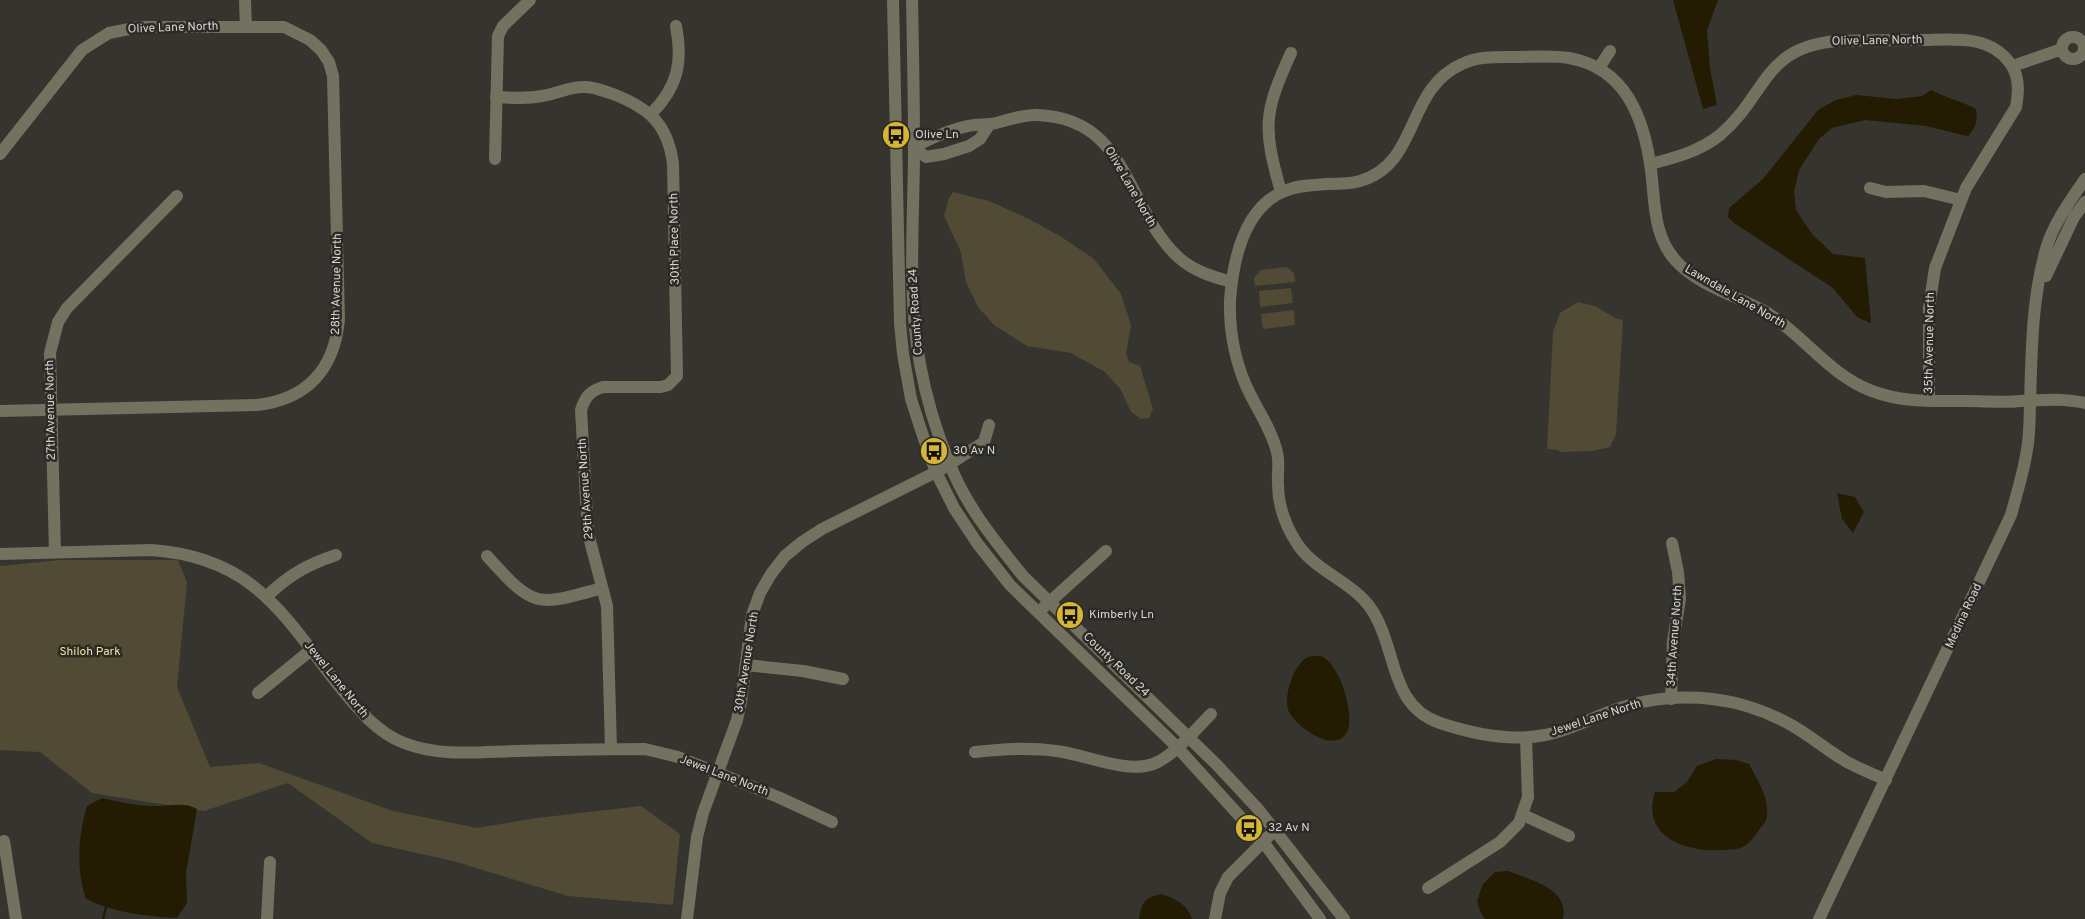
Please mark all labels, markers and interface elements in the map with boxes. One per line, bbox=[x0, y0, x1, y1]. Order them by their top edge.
street label: Olive Lane North bbox=[127, 18, 219, 38]
street label: Olive Lane North bbox=[1831, 32, 1923, 50]
bus stop icon: Olive Ln bbox=[881, 120, 911, 150]
place label: Olive Ln bbox=[915, 127, 959, 143]
street label: Olive Lane North bbox=[1100, 144, 1160, 230]
street label: 30th Place North bbox=[666, 193, 684, 285]
street label: 28th Avenue North bbox=[328, 233, 346, 335]
street label: Lawndale Lane North bbox=[1681, 261, 1789, 333]
street label: County Road 24 bbox=[905, 268, 927, 356]
street label: 35th Avenue North bbox=[1921, 292, 1939, 394]
street label: 27th Avenue North bbox=[42, 360, 60, 460]
bus stop icon: 30 Av N bbox=[919, 436, 949, 466]
street label: 29th Avenue North bbox=[574, 438, 598, 540]
place label: 30 Av N bbox=[953, 443, 995, 459]
street label: Medina Road bbox=[1942, 581, 1986, 651]
street label: 34th Avenue North bbox=[1663, 585, 1687, 687]
bus stop icon: Kimberly Ln bbox=[1055, 600, 1085, 630]
place label: Kimberly Ln bbox=[1089, 607, 1154, 623]
street label: 30th Avenue North bbox=[731, 610, 763, 714]
street label: County Road 24 bbox=[1079, 629, 1153, 701]
street label: Jewel Lane North bbox=[300, 638, 372, 722]
park label: Shiloh Park bbox=[59, 644, 121, 660]
street label: Jewel Lane North bbox=[1549, 696, 1643, 740]
street label: Jewel Lane North bbox=[677, 752, 771, 800]
bus stop icon: 32 Av N bbox=[1234, 813, 1264, 843]
place label: 32 Av N bbox=[1268, 820, 1310, 836]

